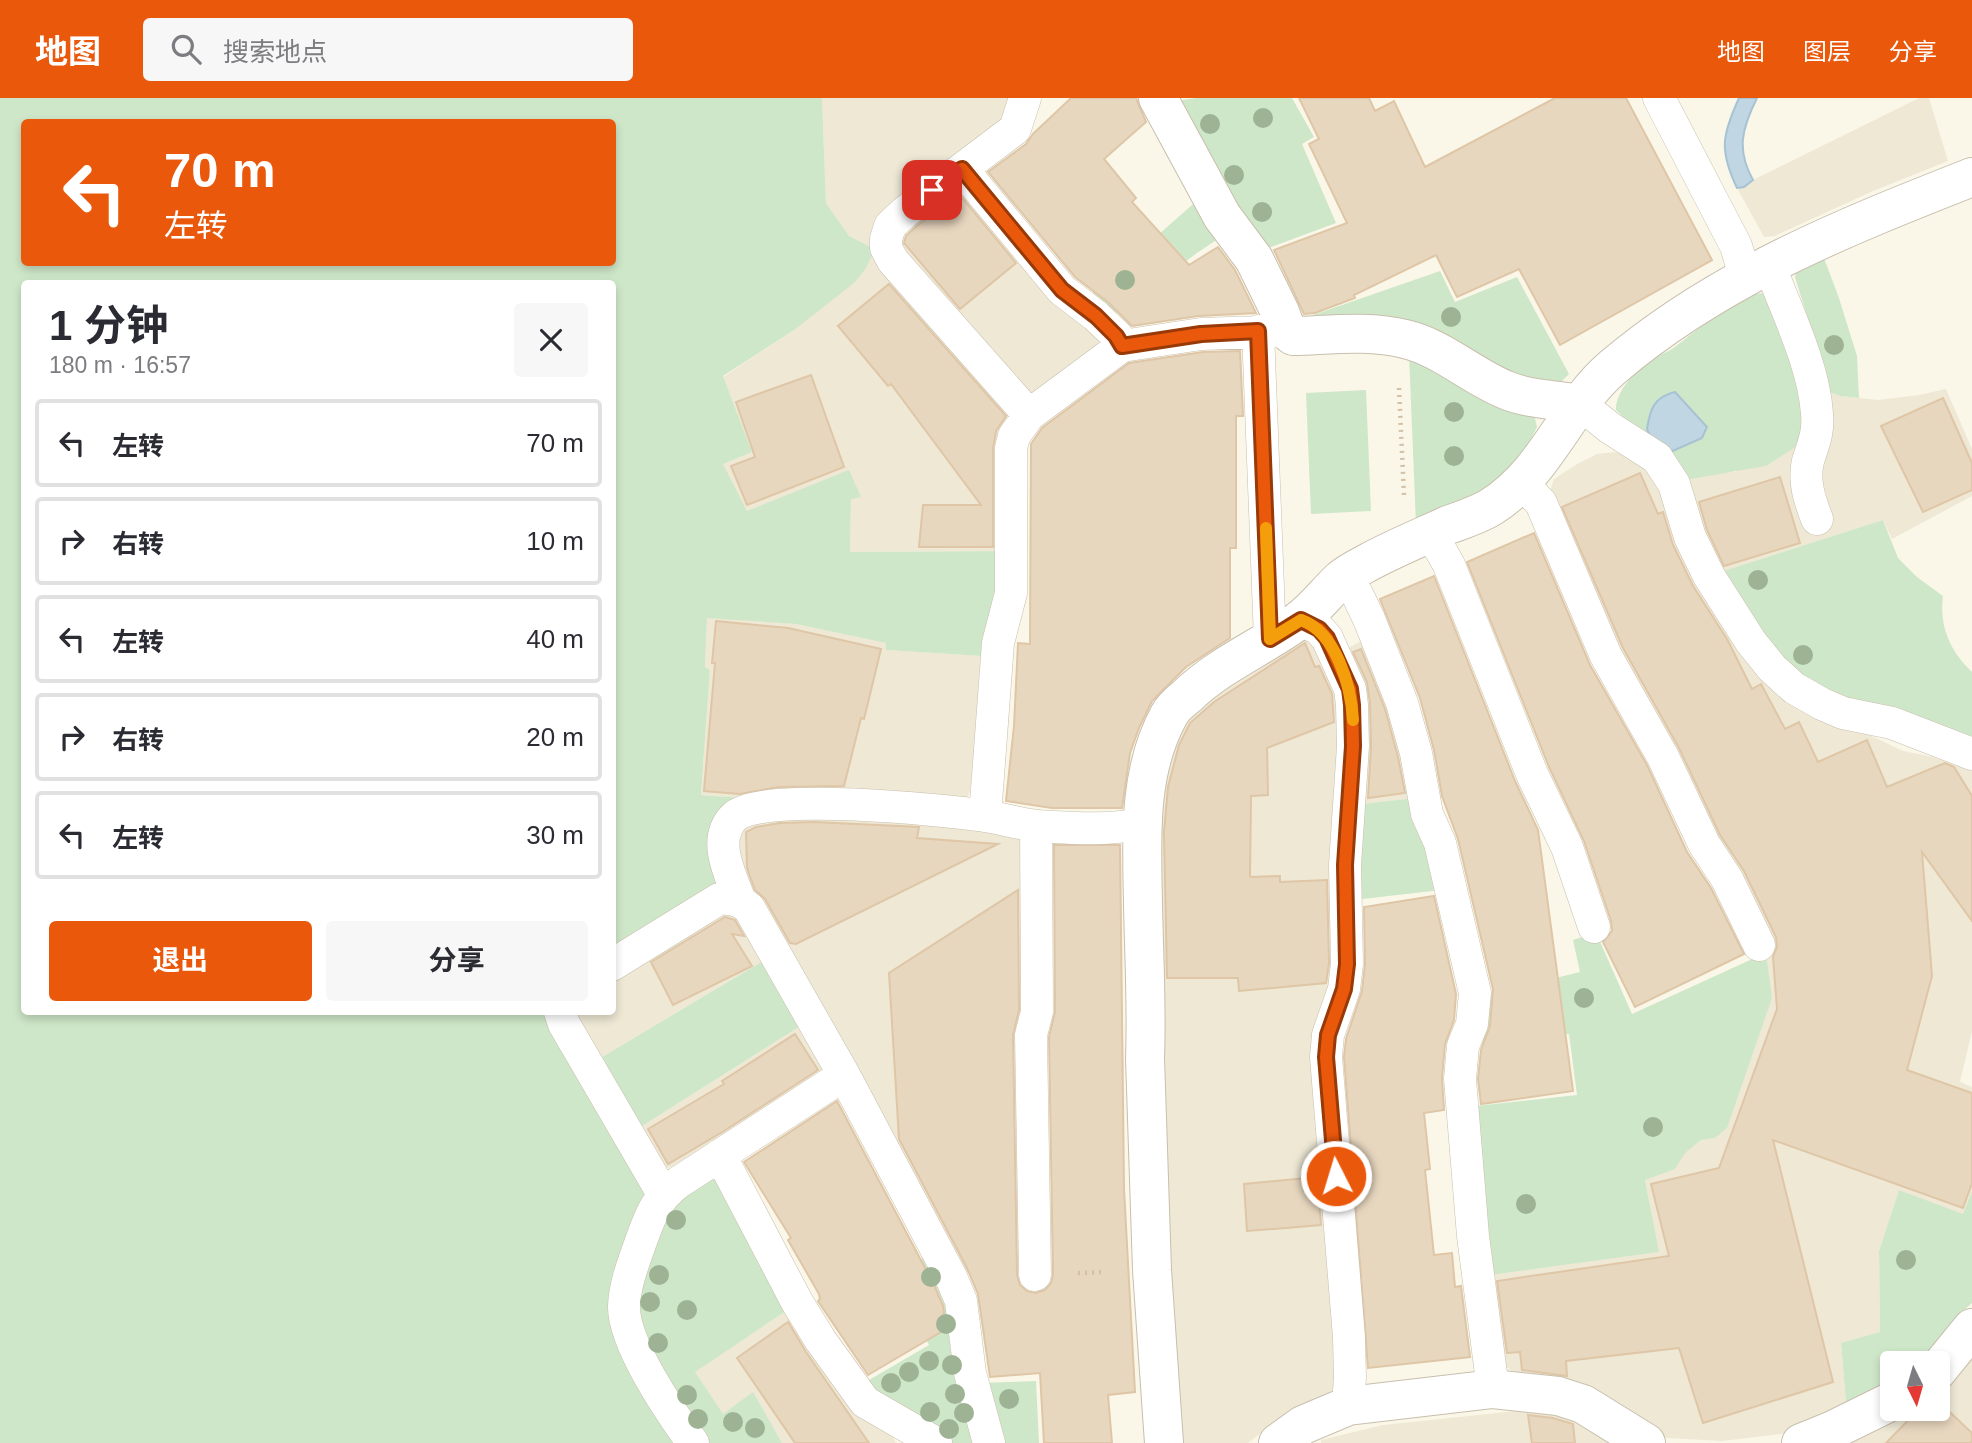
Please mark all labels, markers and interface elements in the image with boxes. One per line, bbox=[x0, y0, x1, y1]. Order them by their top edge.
search box bbox=[143, 18, 633, 81]
icon: search bbox=[167, 30, 205, 68]
text: 地图 bbox=[35, 33, 101, 70]
text: 搜索地点 bbox=[223, 37, 327, 67]
text: 地图 bbox=[1717, 38, 1765, 65]
text: 图层 bbox=[1803, 38, 1851, 65]
text: 分享 bbox=[1889, 38, 1937, 65]
text: 70 m bbox=[164, 143, 276, 197]
icon: left bbox=[49, 147, 140, 238]
pin bbox=[902, 160, 962, 220]
icon: arrive bbox=[913, 171, 951, 209]
text: 左转 bbox=[164, 208, 228, 244]
text: 1 分钟 bbox=[49, 302, 168, 349]
button: close bbox=[514, 303, 588, 377]
text: 180 m · 16:57 bbox=[49, 352, 191, 378]
icon: left bbox=[53, 424, 91, 462]
text: 70 m bbox=[526, 428, 584, 458]
text: 左转 bbox=[112, 431, 164, 461]
icon: right bbox=[53, 522, 91, 560]
text: 10 m bbox=[526, 526, 584, 556]
text: 右转 bbox=[112, 529, 164, 559]
icon: left bbox=[53, 620, 91, 658]
text: 40 m bbox=[526, 624, 584, 654]
text: 左转 bbox=[112, 627, 164, 657]
icon: right bbox=[53, 718, 91, 756]
text: 20 m bbox=[526, 722, 584, 752]
text: 右转 bbox=[112, 725, 164, 755]
icon: left bbox=[53, 816, 91, 854]
text: 30 m bbox=[526, 820, 584, 850]
text: 左转 bbox=[112, 823, 164, 853]
button: 退出 bbox=[49, 921, 312, 1001]
button: 分享 bbox=[326, 921, 588, 1001]
position arrow bbox=[1299, 1139, 1373, 1213]
north arrow bbox=[1880, 1351, 1950, 1421]
map controls bbox=[1880, 1351, 1950, 1421]

